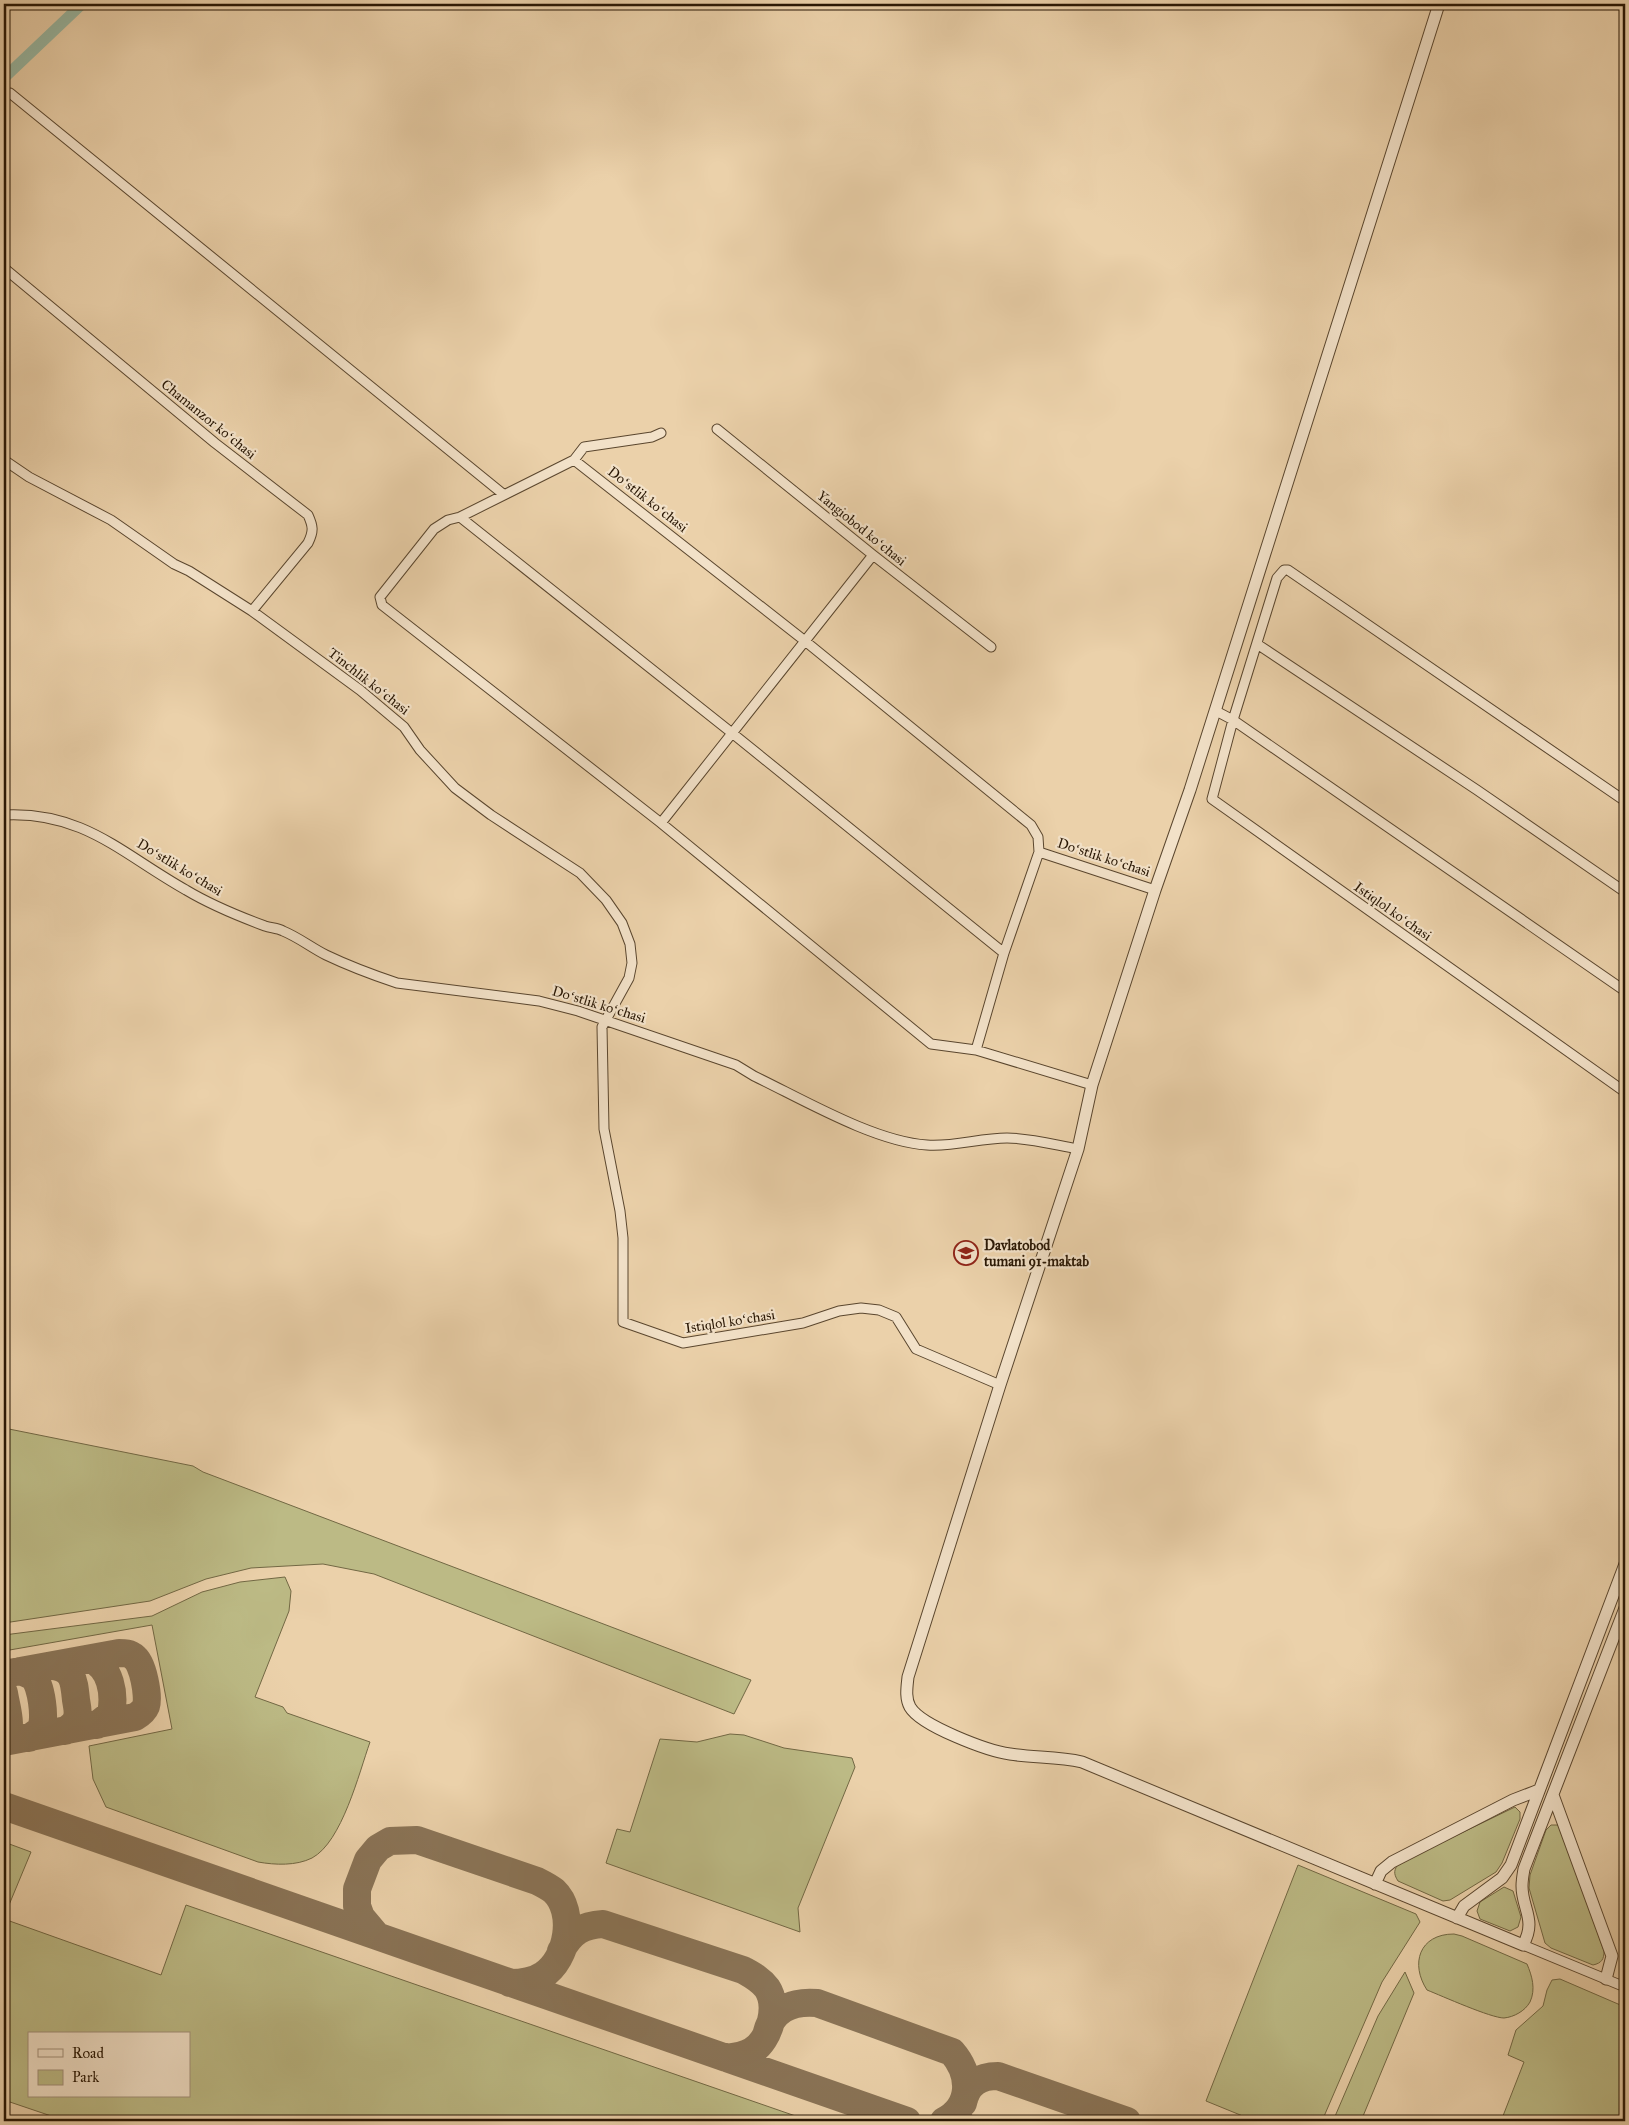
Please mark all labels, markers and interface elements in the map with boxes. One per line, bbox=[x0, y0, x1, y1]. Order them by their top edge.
street label: Chamanzor koʻchasi bbox=[158, 376, 260, 463]
street label: Doʻstlik koʻchasi bbox=[604, 463, 691, 536]
street label: Yangiobod koʻchasi bbox=[814, 487, 910, 570]
street label: Tinchlik koʻchasi bbox=[325, 644, 413, 719]
street label: Doʻstlik koʻchasi bbox=[1055, 834, 1153, 881]
street label: Doʻstlik koʻchasi bbox=[134, 835, 226, 900]
street label: Istiqlol koʻchasi bbox=[1350, 878, 1435, 945]
street label: Doʻstlik koʻchasi bbox=[550, 982, 648, 1027]
place label: Davlatobod tumani 91-maktab bbox=[983, 1237, 1089, 1271]
school or university icon: Davlatobod tumani 91-maktab bbox=[953, 1240, 979, 1266]
street label: Istiqlol koʻchasi bbox=[684, 1306, 777, 1338]
legend bbox=[28, 2032, 190, 2098]
text: Road bbox=[72, 2044, 104, 2062]
text: Park bbox=[72, 2068, 99, 2086]

